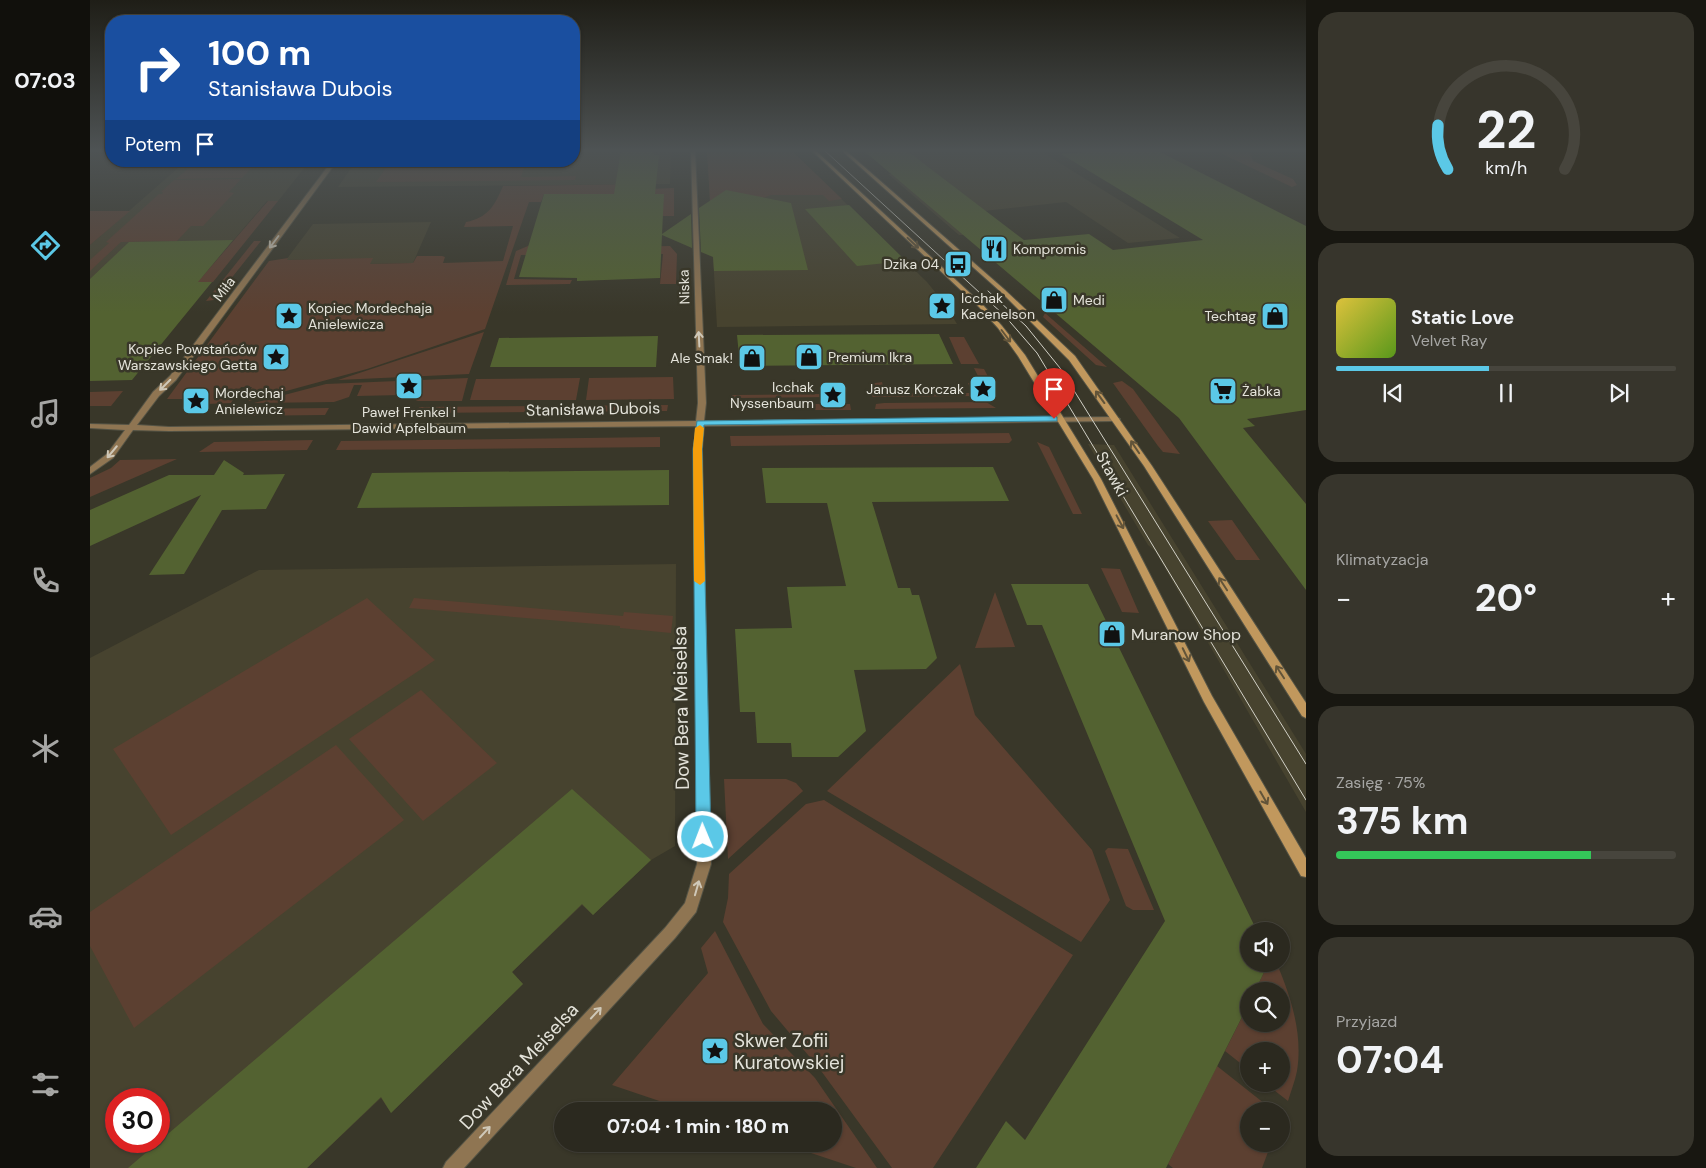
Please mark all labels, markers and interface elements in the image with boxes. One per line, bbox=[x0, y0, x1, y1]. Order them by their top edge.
text: 100 m bbox=[208, 30, 311, 76]
icon: right bbox=[125, 35, 190, 100]
text: 07:03 bbox=[14, 66, 76, 95]
text: Stanisława Dubois bbox=[208, 74, 393, 103]
text: 22 bbox=[1476, 96, 1536, 164]
icon: arrive bbox=[191, 130, 219, 158]
text: Potem bbox=[125, 132, 181, 157]
text: km/h bbox=[1485, 156, 1527, 180]
icon: directions bbox=[28, 228, 63, 263]
restaurant icon: Kompromis bbox=[979, 234, 1009, 264]
one-way arrow bbox=[269, 235, 279, 249]
one-way arrow bbox=[906, 237, 919, 249]
place label: Kompromis bbox=[1013, 240, 1086, 258]
bus stop icon: Dzika 04 bbox=[943, 249, 973, 279]
place label: Dzika 04 bbox=[883, 255, 939, 273]
street label: Niska bbox=[674, 269, 694, 305]
street label: Miła bbox=[209, 273, 239, 305]
shop icon: Medi bbox=[1039, 285, 1069, 315]
place label: Icchak Kacenelson bbox=[961, 289, 1035, 323]
place icon: Icchak Kacenelson bbox=[927, 291, 957, 321]
place label: Medi bbox=[1073, 291, 1105, 309]
place label: Kopiec Mordechaja Anielewicza bbox=[308, 299, 432, 333]
place icon: Kopiec Mordechaja Anielewicza bbox=[274, 301, 304, 331]
shop icon: Techtag bbox=[1260, 301, 1290, 331]
text: Static Love bbox=[1411, 305, 1514, 330]
place label: Techtag bbox=[1204, 307, 1256, 325]
one-way arrow bbox=[1001, 329, 1012, 342]
text: Velvet Ray bbox=[1411, 330, 1487, 351]
one-way arrow bbox=[694, 331, 703, 347]
place label: Kopiec Powstańców Warszawskiego Getta bbox=[118, 340, 257, 374]
place icon: Kopiec Powstańców Warszawskiego Getta bbox=[261, 342, 291, 372]
shop icon: Premium Ikra bbox=[794, 342, 824, 372]
shop icon: Ale Smak! bbox=[737, 343, 767, 373]
place label: Premium Ikra bbox=[828, 348, 912, 366]
place label: Ale Smak! bbox=[670, 349, 733, 367]
pin bbox=[1033, 368, 1075, 419]
place icon: Paweł Frenkel i Dawid Apfelbaum bbox=[394, 371, 424, 401]
place icon: Janusz Korczak bbox=[968, 374, 998, 404]
icon: arrive bbox=[1040, 375, 1068, 403]
supermarket icon: Żabka bbox=[1208, 376, 1238, 406]
place label: Icchak Nyssenbaum bbox=[730, 378, 814, 412]
one-way arrow bbox=[159, 379, 171, 392]
icon: previous bbox=[1379, 379, 1407, 407]
icon: pause bbox=[1492, 379, 1520, 407]
icon: next bbox=[1605, 379, 1633, 407]
place icon: Icchak Nyssenbaum bbox=[818, 380, 848, 410]
place label: Janusz Korczak bbox=[866, 380, 964, 398]
place label: Żabka bbox=[1242, 382, 1281, 400]
place label: Mordechaj Anielewicz bbox=[215, 384, 284, 418]
place icon: Mordechaj Anielewicz bbox=[181, 386, 211, 416]
one-way arrow bbox=[1095, 390, 1105, 404]
icon: music bbox=[28, 396, 63, 431]
street label: Stanisława Dubois bbox=[526, 397, 660, 421]
place label: Paweł Frenkel i Dawid Apfelbaum bbox=[352, 403, 466, 437]
one-way arrow bbox=[1130, 441, 1140, 455]
one-way arrow bbox=[106, 445, 118, 458]
street label: Stawki bbox=[1091, 448, 1133, 500]
one-way arrow bbox=[1116, 514, 1125, 529]
text: Klimatyzacja bbox=[1336, 549, 1428, 570]
icon: phone bbox=[28, 563, 63, 598]
text: 20° bbox=[1475, 573, 1537, 623]
one-way arrow bbox=[1218, 577, 1229, 591]
text: − bbox=[1336, 580, 1351, 617]
text: + bbox=[1661, 580, 1676, 617]
shop icon: Muranow Shop bbox=[1097, 619, 1127, 649]
place label: Muranow Shop bbox=[1131, 624, 1241, 645]
street label: Dow Bera Meiselsa bbox=[667, 626, 695, 790]
one-way arrow bbox=[1182, 647, 1191, 662]
one-way arrow bbox=[1274, 665, 1285, 679]
icon: climate bbox=[28, 731, 63, 766]
text: Zasięg · 75% bbox=[1336, 772, 1425, 793]
one-way arrow bbox=[1260, 790, 1270, 804]
text: 375 km bbox=[1336, 796, 1468, 846]
position arrow bbox=[676, 810, 728, 862]
one-way arrow bbox=[692, 881, 702, 897]
icon: car bbox=[28, 899, 63, 934]
map controls bbox=[1240, 922, 1290, 1152]
button: sound bbox=[1240, 922, 1290, 972]
button: search bbox=[1240, 982, 1290, 1032]
street label: Dow Bera Meiselsa bbox=[454, 998, 584, 1134]
one-way arrow bbox=[590, 1007, 602, 1019]
text: Przyjazd bbox=[1336, 1011, 1397, 1032]
place label: Skwer Zofii Kuratowskiej bbox=[734, 1028, 844, 1075]
text: 07:04 bbox=[1336, 1035, 1444, 1085]
place icon: Skwer Zofii Kuratowskiej bbox=[700, 1036, 730, 1066]
button: + bbox=[1240, 1042, 1290, 1092]
icon: filters bbox=[28, 1067, 63, 1102]
speed limit sign: 30 bbox=[105, 1088, 170, 1153]
button: − bbox=[1240, 1102, 1290, 1152]
text: 07:04 · 1 min · 180 m bbox=[607, 1114, 789, 1139]
one-way arrow bbox=[479, 1126, 491, 1139]

